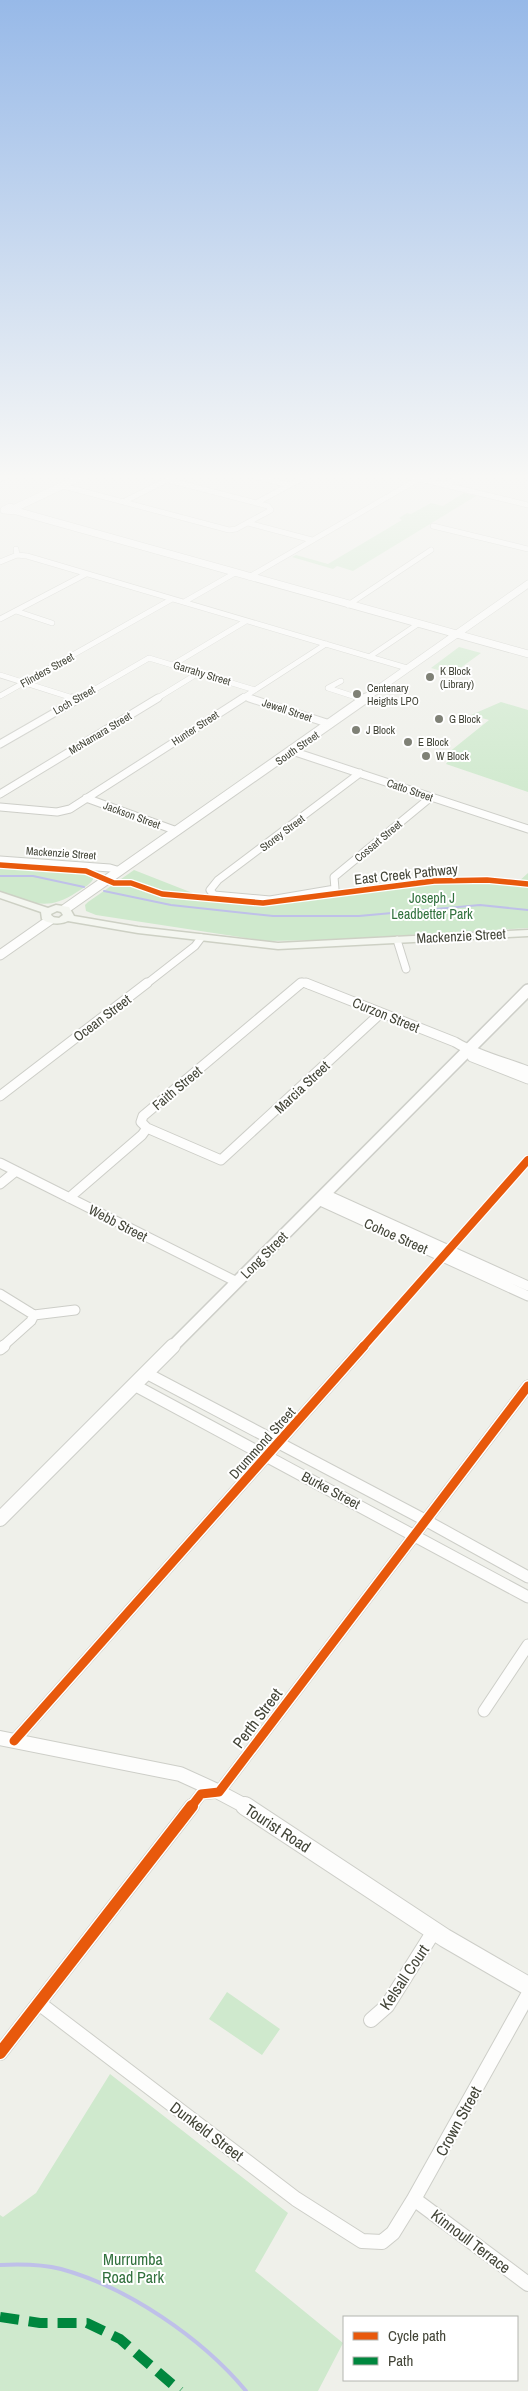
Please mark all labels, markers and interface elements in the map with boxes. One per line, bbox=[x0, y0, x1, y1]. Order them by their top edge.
street label: Flinders Street bbox=[18, 649, 77, 690]
street label: Garrahy Street bbox=[172, 658, 233, 688]
place label: K Block (Library) bbox=[440, 664, 474, 691]
marker: K Block (Library) bbox=[424, 671, 436, 683]
place label: Centenary Heights LPO bbox=[367, 681, 419, 708]
street label: Loch Street bbox=[51, 682, 98, 718]
marker: Centenary Heights LPO bbox=[351, 688, 363, 700]
street label: Jewell Street bbox=[260, 695, 314, 725]
street label: Hunter Street bbox=[169, 707, 222, 748]
street label: McNamara Street bbox=[66, 709, 134, 757]
place label: G Block bbox=[449, 712, 481, 726]
marker: G Block bbox=[433, 713, 445, 725]
place label: J Block bbox=[366, 723, 396, 737]
marker: J Block bbox=[350, 724, 362, 736]
street label: South Street bbox=[272, 728, 322, 768]
place label: E Block bbox=[418, 735, 449, 749]
marker: E Block bbox=[402, 736, 414, 748]
place label: W Block bbox=[436, 749, 470, 763]
marker: W Block bbox=[420, 750, 432, 762]
street label: Catto Street bbox=[385, 776, 435, 805]
street label: Jackson Street bbox=[102, 798, 163, 832]
street label: Storey Street bbox=[257, 811, 308, 854]
street label: Cossart Street bbox=[351, 817, 405, 865]
street label: Mackenzie Street bbox=[25, 844, 97, 862]
street label: East Creek Pathway bbox=[353, 860, 459, 888]
park label: Joseph J Leadbetter Park bbox=[391, 889, 473, 923]
street label: Mackenzie Street bbox=[416, 925, 506, 947]
street label: Ocean Street bbox=[70, 990, 134, 1046]
street label: Curzon Street bbox=[350, 993, 422, 1037]
street label: Marcia Street bbox=[271, 1057, 333, 1117]
street label: Faith Street bbox=[148, 1062, 206, 1114]
street label: Webb Street bbox=[86, 1201, 150, 1245]
street label: Cohoe Street bbox=[361, 1214, 431, 1258]
street label: Long Street bbox=[237, 1228, 291, 1282]
street label: Drummond Street bbox=[225, 1403, 299, 1483]
street label: Burke Street bbox=[299, 1467, 363, 1513]
street label: Perth Street bbox=[227, 1683, 287, 1753]
street label: Tourist Road bbox=[241, 1799, 315, 1857]
street label: Kelsall Court bbox=[374, 1940, 434, 2014]
street label: Crown Street bbox=[430, 2082, 486, 2160]
street label: Dunkeld Street bbox=[166, 2096, 249, 2166]
street label: Kinnoull Terrace bbox=[427, 2204, 515, 2278]
park label: Murrumba Road Park bbox=[102, 2248, 164, 2288]
legend bbox=[343, 2316, 518, 2381]
text: Cycle path bbox=[388, 2325, 446, 2346]
text: Path bbox=[388, 2350, 413, 2371]

